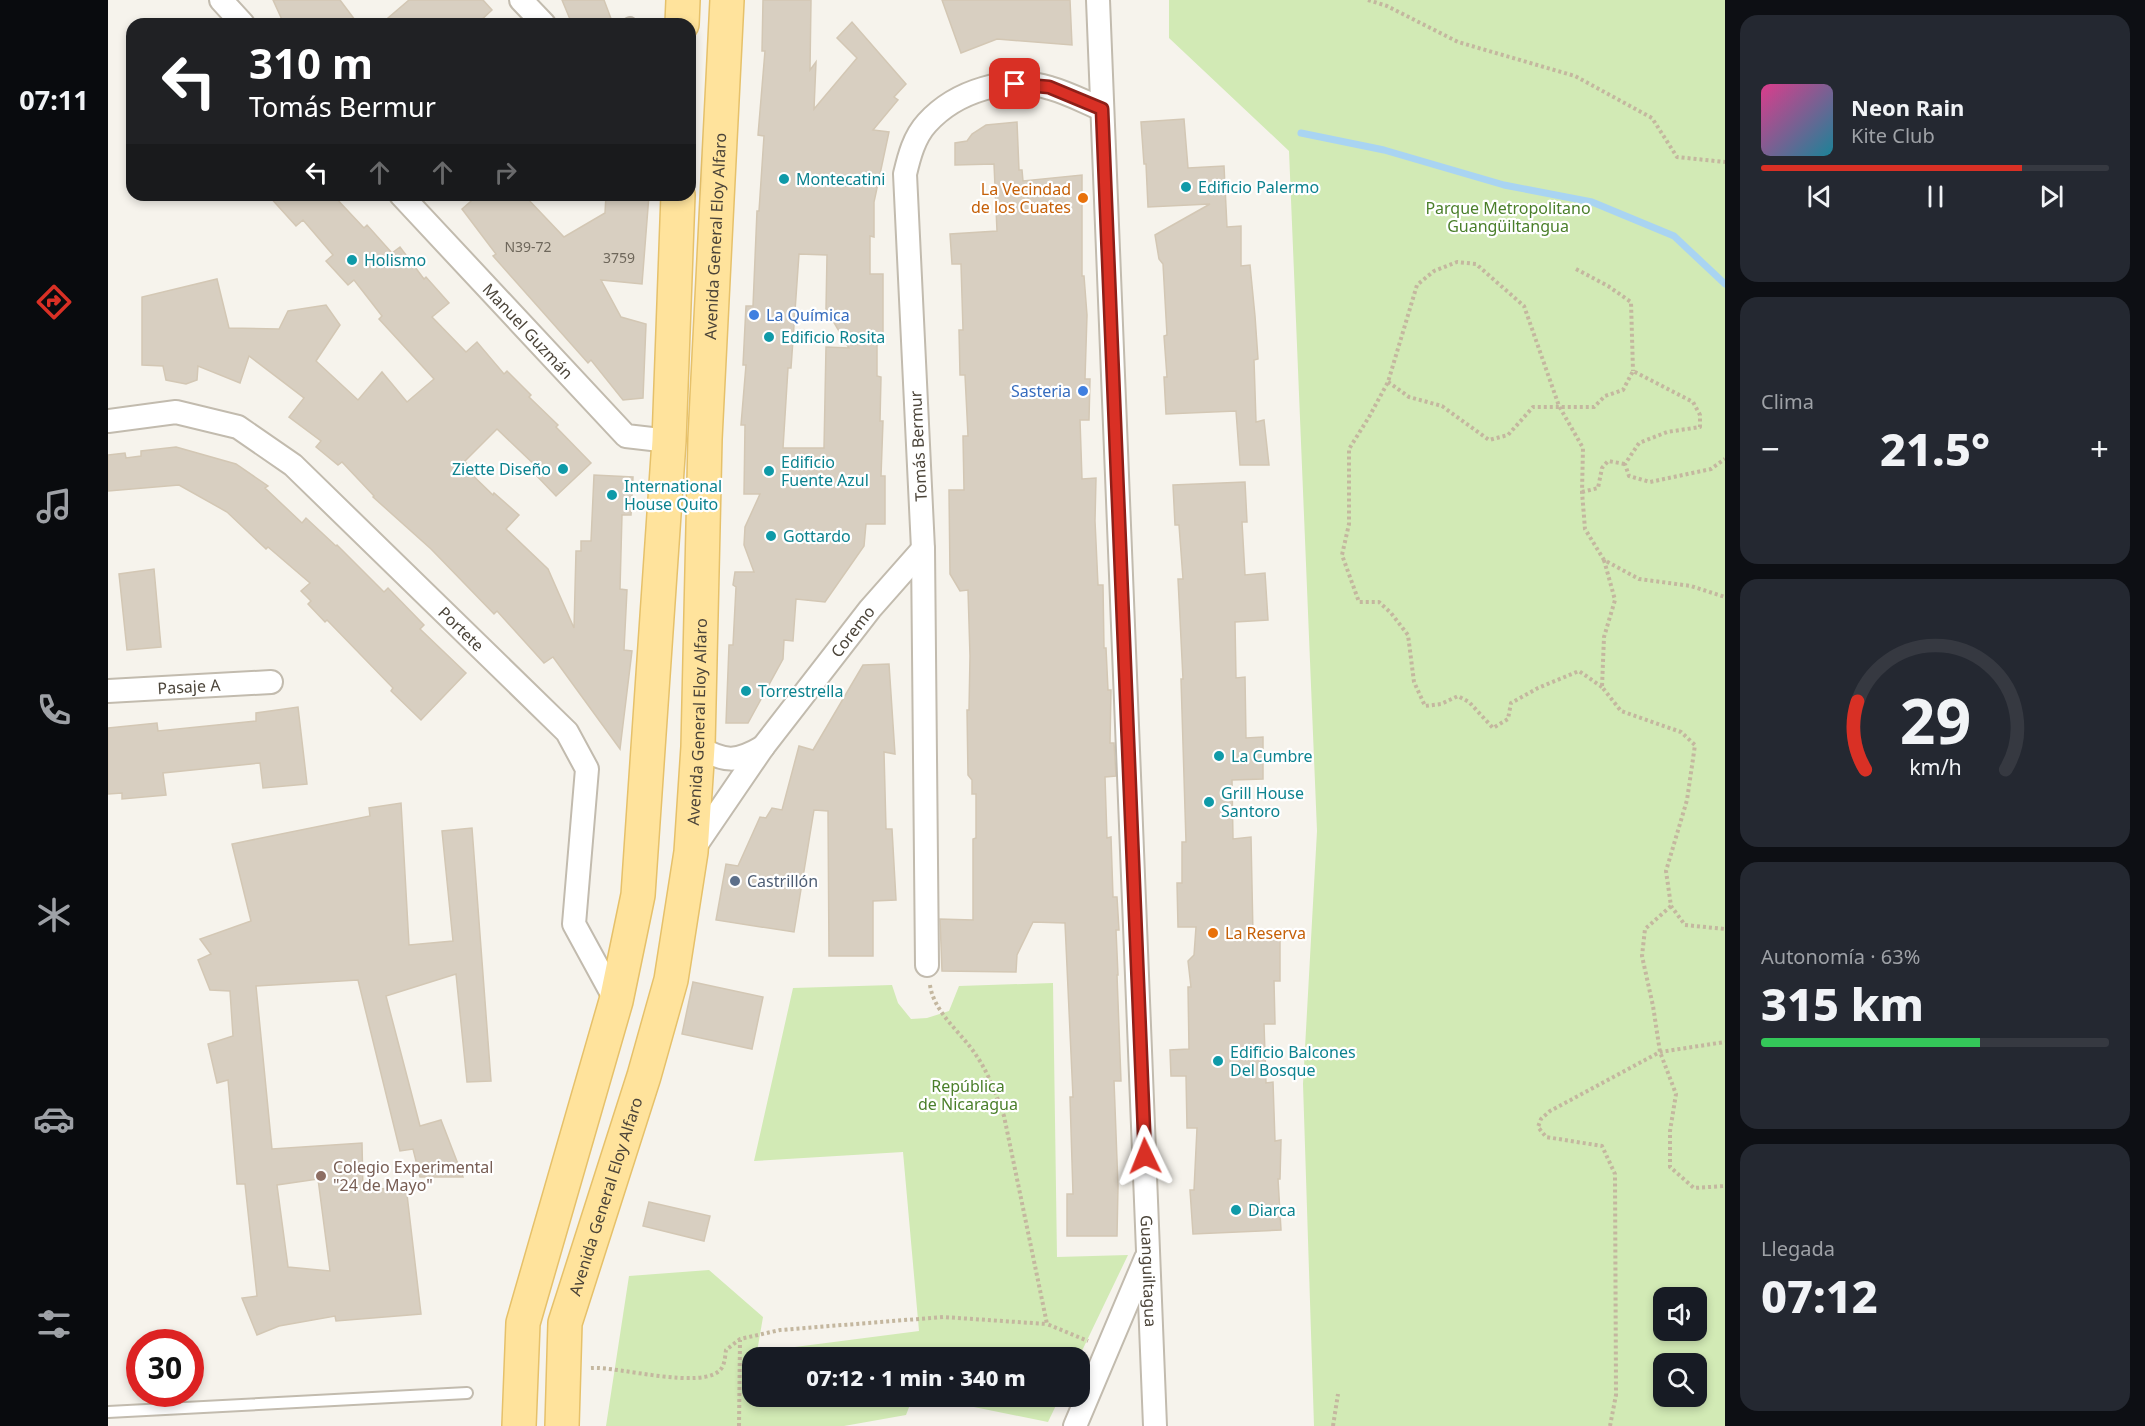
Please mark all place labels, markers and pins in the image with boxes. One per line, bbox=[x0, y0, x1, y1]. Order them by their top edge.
pin bbox=[989, 58, 1040, 109]
place label: Montecatini bbox=[796, 168, 885, 190]
marker: Montecatini bbox=[777, 172, 791, 186]
place label: Edificio Palermo bbox=[1198, 176, 1319, 198]
place label: La Vecindad de los Cuates bbox=[971, 178, 1071, 218]
marker: Edificio Palermo bbox=[1179, 180, 1193, 194]
marker: La Vecindad de los Cuates bbox=[1076, 191, 1090, 205]
place label: Holismo bbox=[364, 249, 426, 271]
marker: Holismo bbox=[345, 253, 359, 267]
place label: La Química bbox=[766, 304, 850, 326]
marker: La Química bbox=[747, 308, 761, 322]
place label: Edificio Rosita bbox=[781, 326, 885, 348]
marker: Edificio Rosita bbox=[762, 330, 776, 344]
place label: Sasteria bbox=[1011, 380, 1071, 402]
marker: Sasteria bbox=[1076, 384, 1090, 398]
place label: Edificio Fuente Azul bbox=[781, 451, 869, 491]
place label: Ziette Diseño bbox=[452, 458, 551, 480]
marker: Ziette Diseño bbox=[556, 462, 570, 476]
marker: Edificio Fuente Azul bbox=[762, 464, 776, 478]
place label: International House Quito bbox=[624, 475, 722, 515]
marker: International House Quito bbox=[605, 488, 619, 502]
place label: Gottardo bbox=[783, 525, 851, 547]
marker: Gottardo bbox=[764, 529, 778, 543]
place label: Torrestrella bbox=[758, 680, 843, 702]
marker: Torrestrella bbox=[739, 684, 753, 698]
place label: La Cumbre bbox=[1231, 745, 1313, 767]
marker: La Cumbre bbox=[1212, 749, 1226, 763]
place label: Grill House Santoro bbox=[1221, 782, 1304, 822]
marker: Grill House Santoro bbox=[1202, 795, 1216, 809]
place label: Castrillón bbox=[747, 870, 818, 892]
marker: Castrillón bbox=[728, 874, 742, 888]
place label: La Reserva bbox=[1225, 922, 1306, 944]
marker: La Reserva bbox=[1206, 926, 1220, 940]
place label: Edificio Balcones Del Bosque bbox=[1230, 1041, 1356, 1081]
marker: Edificio Balcones Del Bosque bbox=[1211, 1054, 1225, 1068]
place label: Colegio Experimental "24 de Mayo" bbox=[333, 1156, 493, 1196]
marker: Colegio Experimental "24 de Mayo" bbox=[314, 1169, 328, 1183]
place label: Diarca bbox=[1248, 1199, 1296, 1221]
marker: Diarca bbox=[1229, 1203, 1243, 1217]

